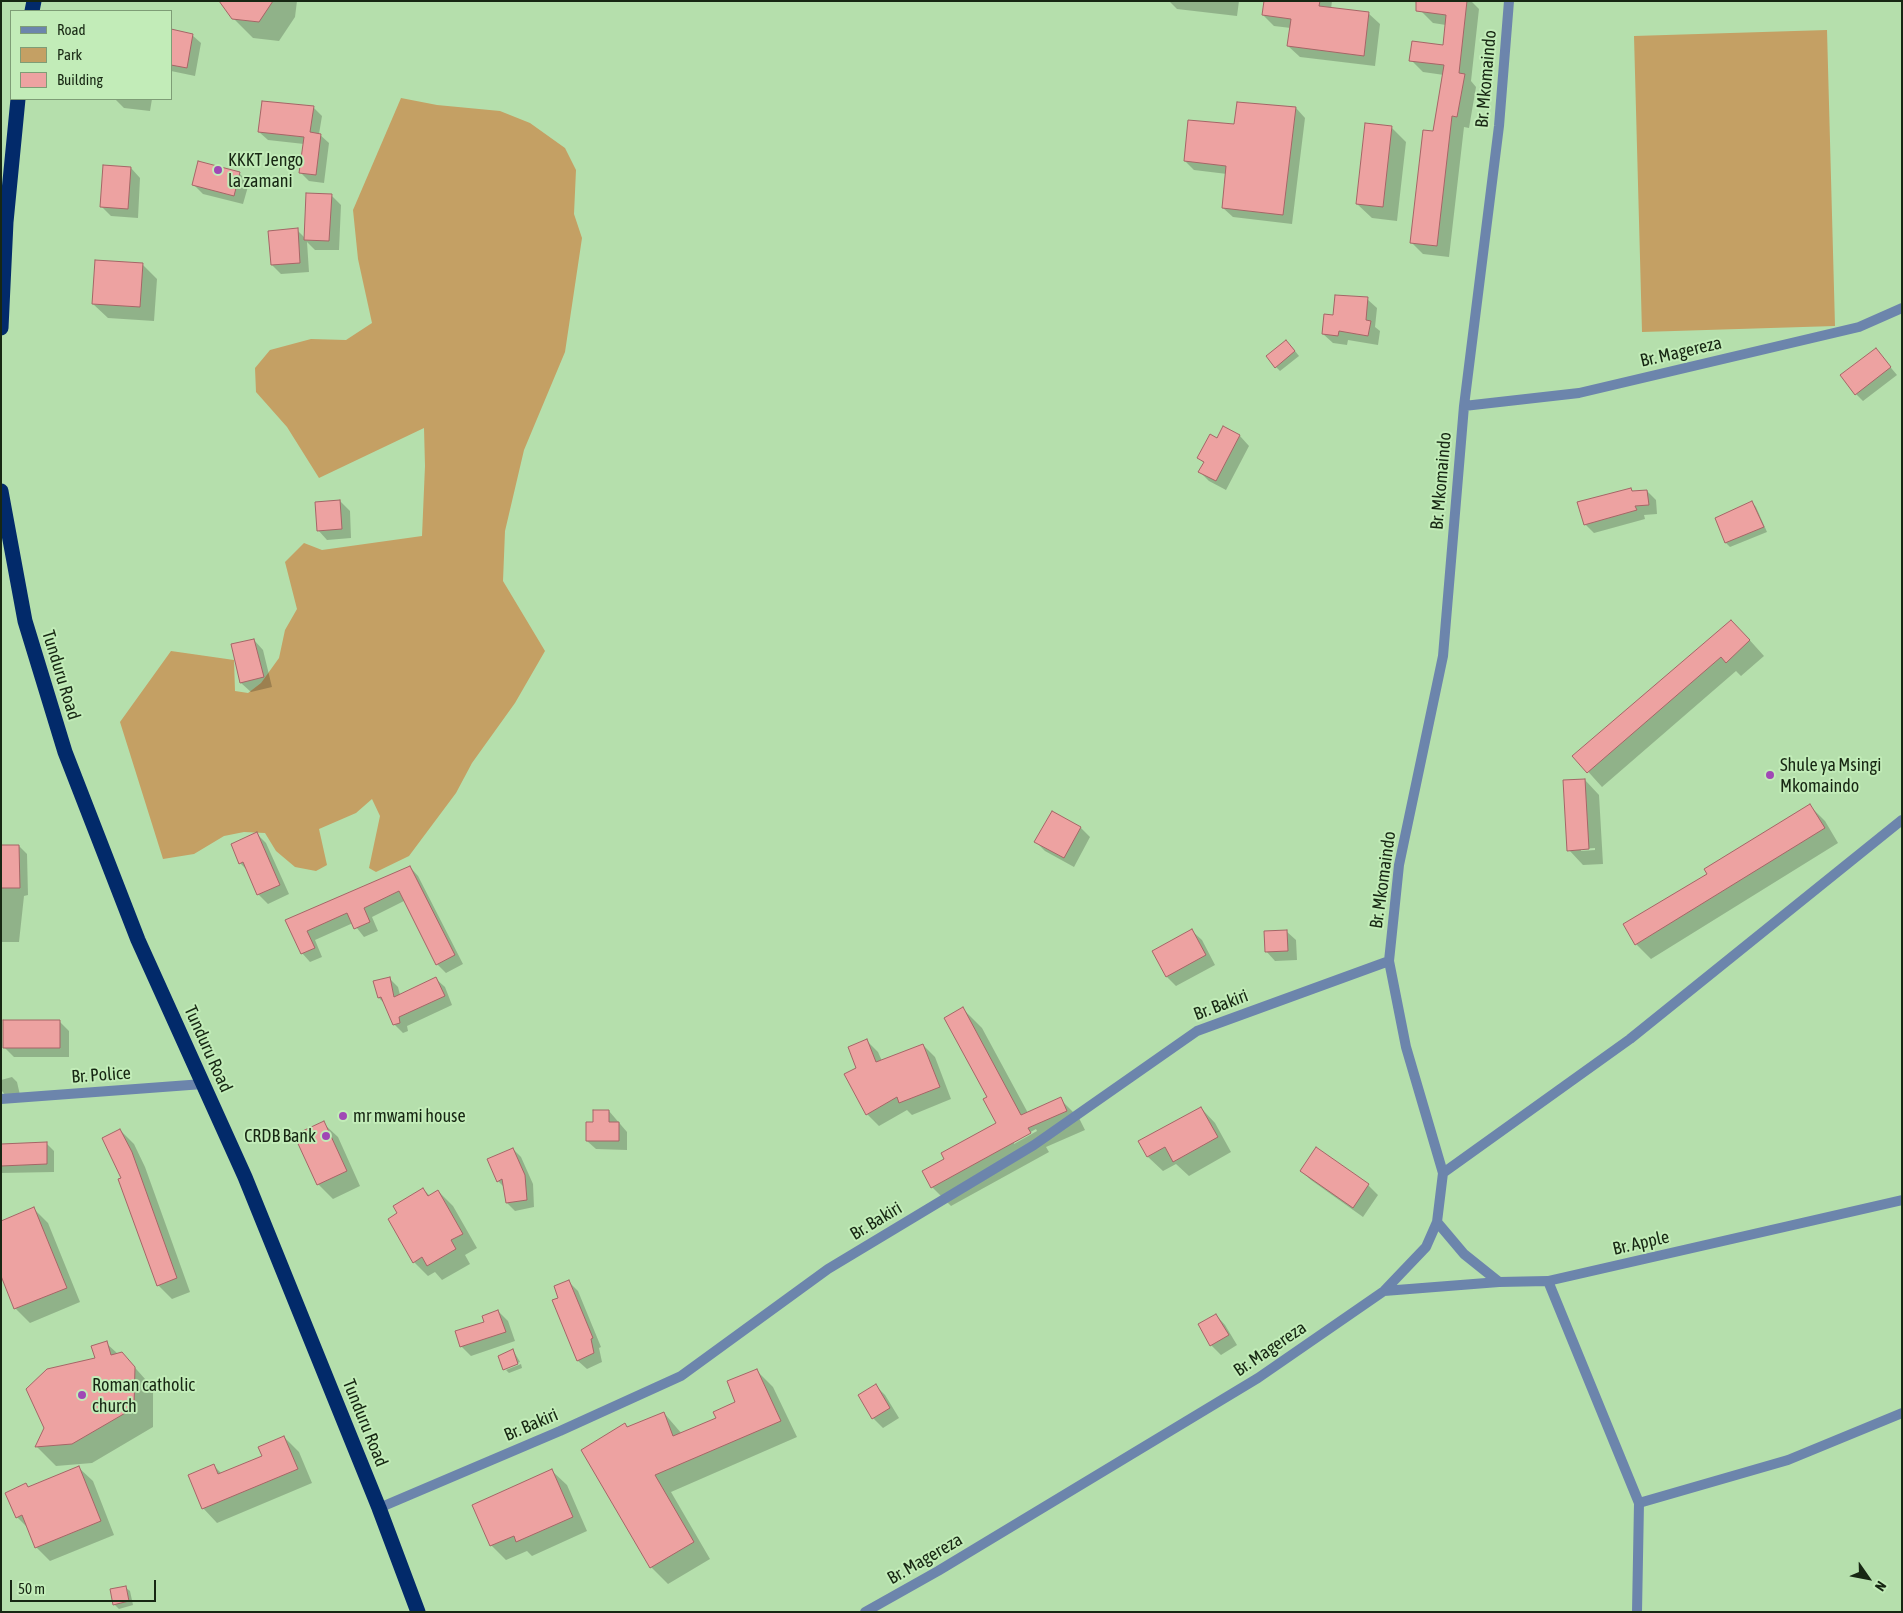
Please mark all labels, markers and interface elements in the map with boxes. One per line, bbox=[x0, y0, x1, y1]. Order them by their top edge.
legend bbox=[10, 10, 172, 100]
text: Road bbox=[57, 21, 86, 38]
street label: Br. Mkomaindo bbox=[1471, 29, 1501, 129]
text: Park bbox=[57, 46, 82, 63]
text: Building bbox=[57, 71, 103, 88]
place label: KKKT Jengo la zamani bbox=[228, 149, 303, 192]
marker: KKKT Jengo la zamani bbox=[212, 164, 224, 176]
street label: Br. Magereza bbox=[1638, 332, 1724, 372]
street label: Br. Mkomaindo bbox=[1426, 431, 1456, 531]
street label: Tunduru Road bbox=[37, 628, 85, 722]
place label: Shule ya Msingi Mkomaindo bbox=[1780, 754, 1881, 796]
marker: Shule ya Msingi Mkomaindo bbox=[1764, 769, 1776, 781]
street label: Br. Mkomaindo bbox=[1365, 830, 1401, 930]
street label: Br. Bakiri bbox=[1191, 985, 1251, 1025]
street label: Tunduru Road bbox=[179, 1002, 237, 1096]
street label: Br. Police bbox=[71, 1062, 131, 1088]
place label: mr mwami house bbox=[353, 1105, 466, 1127]
marker: mr mwami house bbox=[337, 1110, 349, 1122]
place label: CRDB Bank bbox=[244, 1125, 316, 1147]
marker: CRDB Bank bbox=[320, 1130, 332, 1142]
street label: Br. Bakiri bbox=[846, 1197, 906, 1245]
street label: Br. Apple bbox=[1611, 1226, 1671, 1260]
street label: Br. Magereza bbox=[1230, 1317, 1310, 1381]
place label: Roman catholic church bbox=[92, 1374, 195, 1416]
street label: Tunduru Road bbox=[338, 1376, 392, 1470]
marker: Roman catholic church bbox=[76, 1389, 88, 1401]
street label: Br. Bakiri bbox=[501, 1404, 561, 1446]
street label: Br. Magereza bbox=[884, 1529, 966, 1589]
north arrow bbox=[1843, 1553, 1893, 1603]
scale bar bbox=[12, 1570, 159, 1602]
text: N bbox=[1872, 1578, 1890, 1594]
text: 50 m bbox=[18, 1580, 45, 1597]

